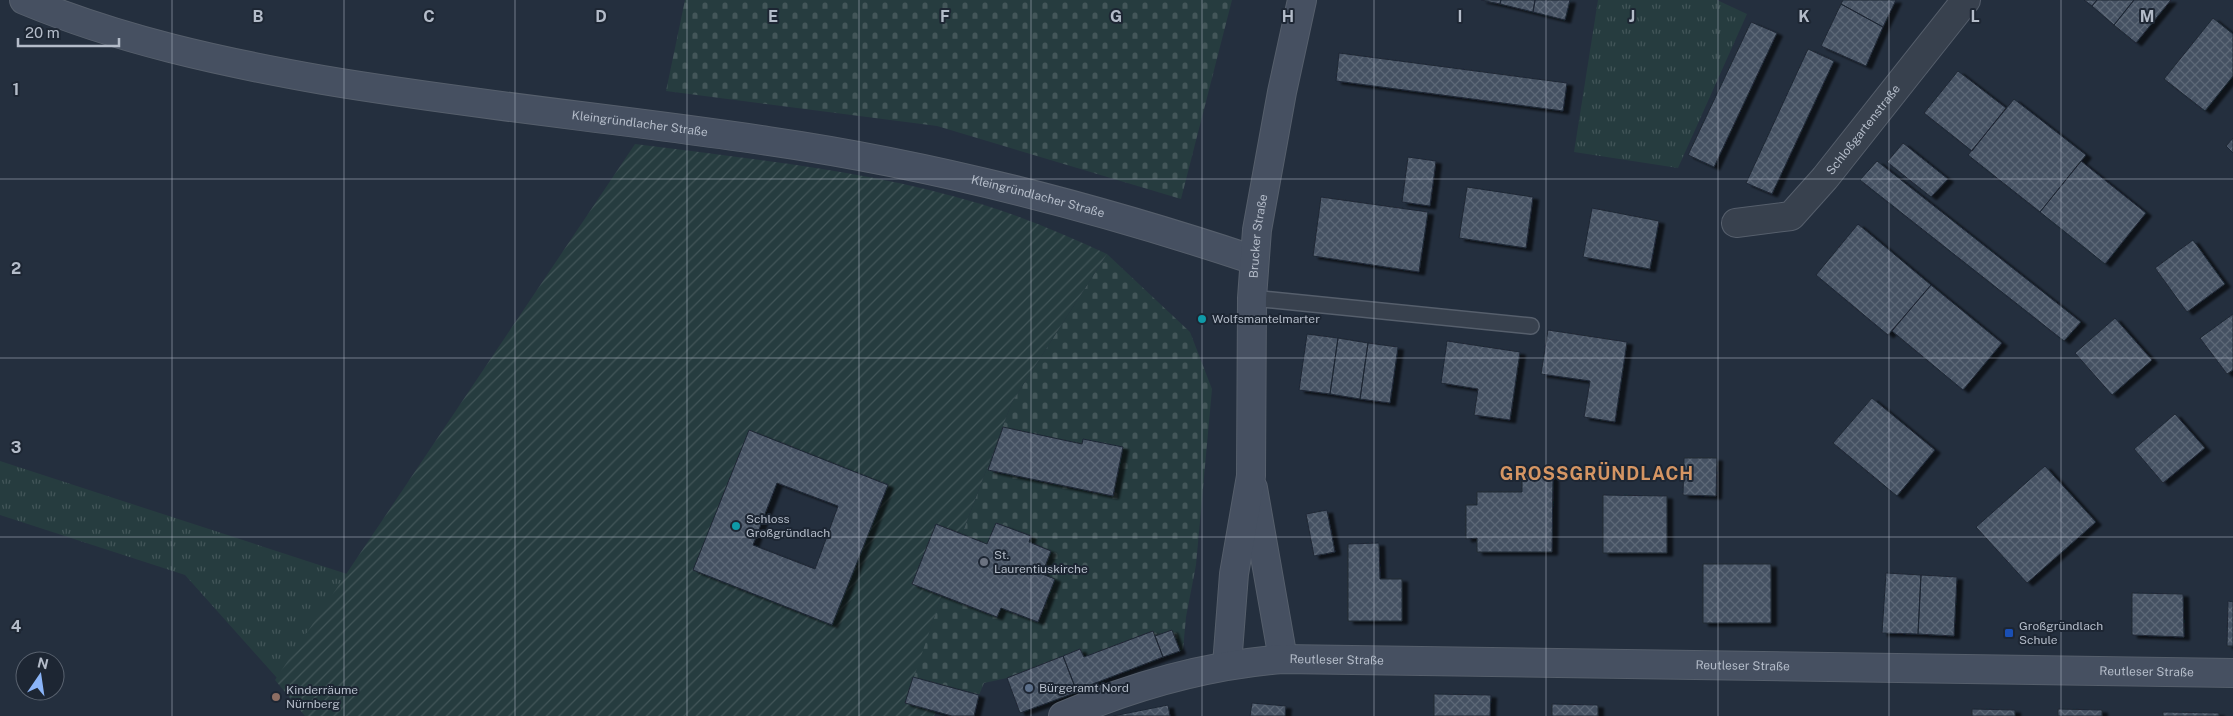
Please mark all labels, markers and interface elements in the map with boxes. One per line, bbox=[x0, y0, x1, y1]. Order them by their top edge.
text: B bbox=[253, 7, 264, 26]
text: C bbox=[423, 7, 435, 26]
text: D bbox=[595, 7, 607, 26]
text: E bbox=[768, 7, 778, 26]
text: F bbox=[940, 7, 950, 26]
text: G bbox=[1110, 7, 1122, 26]
text: H bbox=[1282, 7, 1294, 26]
text: I bbox=[1458, 7, 1462, 26]
text: J bbox=[1629, 7, 1635, 26]
text: K bbox=[1798, 7, 1810, 26]
text: L bbox=[1970, 7, 1980, 26]
text: M bbox=[2140, 7, 2154, 26]
scale bar bbox=[18, 15, 119, 47]
text: 20 m bbox=[25, 24, 60, 41]
text: 1 bbox=[13, 80, 19, 99]
street label: Schloßgartenstraße bbox=[1823, 82, 1903, 178]
street label: Kleingründlacher Straße bbox=[571, 108, 709, 139]
street label: Kleingründlacher Straße bbox=[970, 173, 1106, 221]
street label: Brucker Straße bbox=[1246, 193, 1270, 279]
text: 2 bbox=[11, 259, 21, 278]
place label: Wolfsmantelmarter bbox=[1212, 312, 1320, 326]
marker: Wolfsmantelmarter bbox=[1196, 313, 1208, 325]
text: 3 bbox=[11, 438, 21, 457]
district label: GROSSGRÜNDLACH bbox=[1500, 462, 1694, 484]
place label: Schloss Großgründlach bbox=[746, 512, 830, 540]
marker: Schloss Großgründlach bbox=[730, 520, 742, 532]
place label: St. Laurentiuskirche bbox=[994, 548, 1088, 576]
marker: St. Laurentiuskirche bbox=[978, 556, 990, 568]
text: 4 bbox=[11, 617, 22, 636]
place label: Großgründlach Schule bbox=[2019, 619, 2103, 647]
marker: Großgründlach Schule bbox=[2003, 627, 2015, 639]
north arrow bbox=[15, 651, 65, 701]
street label: Reutleser Straße bbox=[1289, 652, 1384, 667]
text: N bbox=[36, 654, 50, 672]
street label: Reutleser Straße bbox=[1695, 658, 1790, 673]
street label: Reutleser Straße bbox=[2099, 664, 2194, 679]
place label: Bürgeramt Nord bbox=[1039, 681, 1129, 695]
marker: Bürgeramt Nord bbox=[1023, 682, 1035, 694]
place label: Kinderräume Nürnberg bbox=[286, 683, 358, 711]
marker: Kinderräume Nürnberg bbox=[270, 691, 282, 703]

